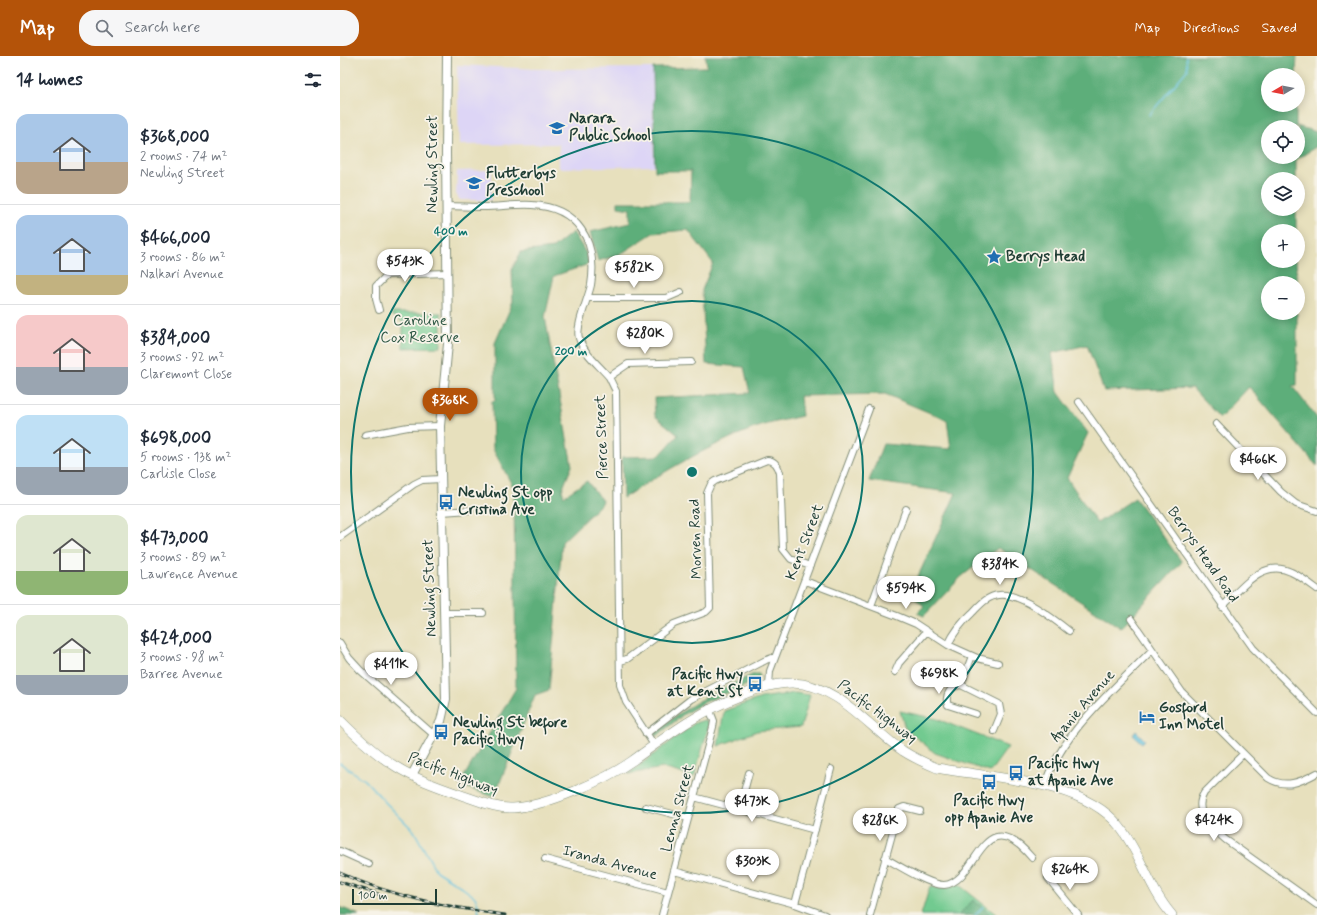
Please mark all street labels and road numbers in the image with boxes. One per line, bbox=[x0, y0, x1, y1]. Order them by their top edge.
street label: Newling Street bbox=[423, 115, 444, 213]
street label: Pierce Street bbox=[591, 394, 613, 480]
street label: Morven Road bbox=[685, 498, 707, 580]
street label: Kent Street bbox=[781, 501, 829, 583]
street label: Berrys Head Road bbox=[1162, 503, 1244, 607]
street label: Newling Street bbox=[418, 539, 443, 637]
street label: Apanie Avenue bbox=[1046, 666, 1121, 747]
street label: Pacific Highway bbox=[832, 675, 921, 749]
street label: Pacific Highway bbox=[405, 748, 501, 801]
street label: Lenna Street bbox=[657, 762, 699, 854]
street label: Iranda Avenue bbox=[560, 841, 660, 885]

